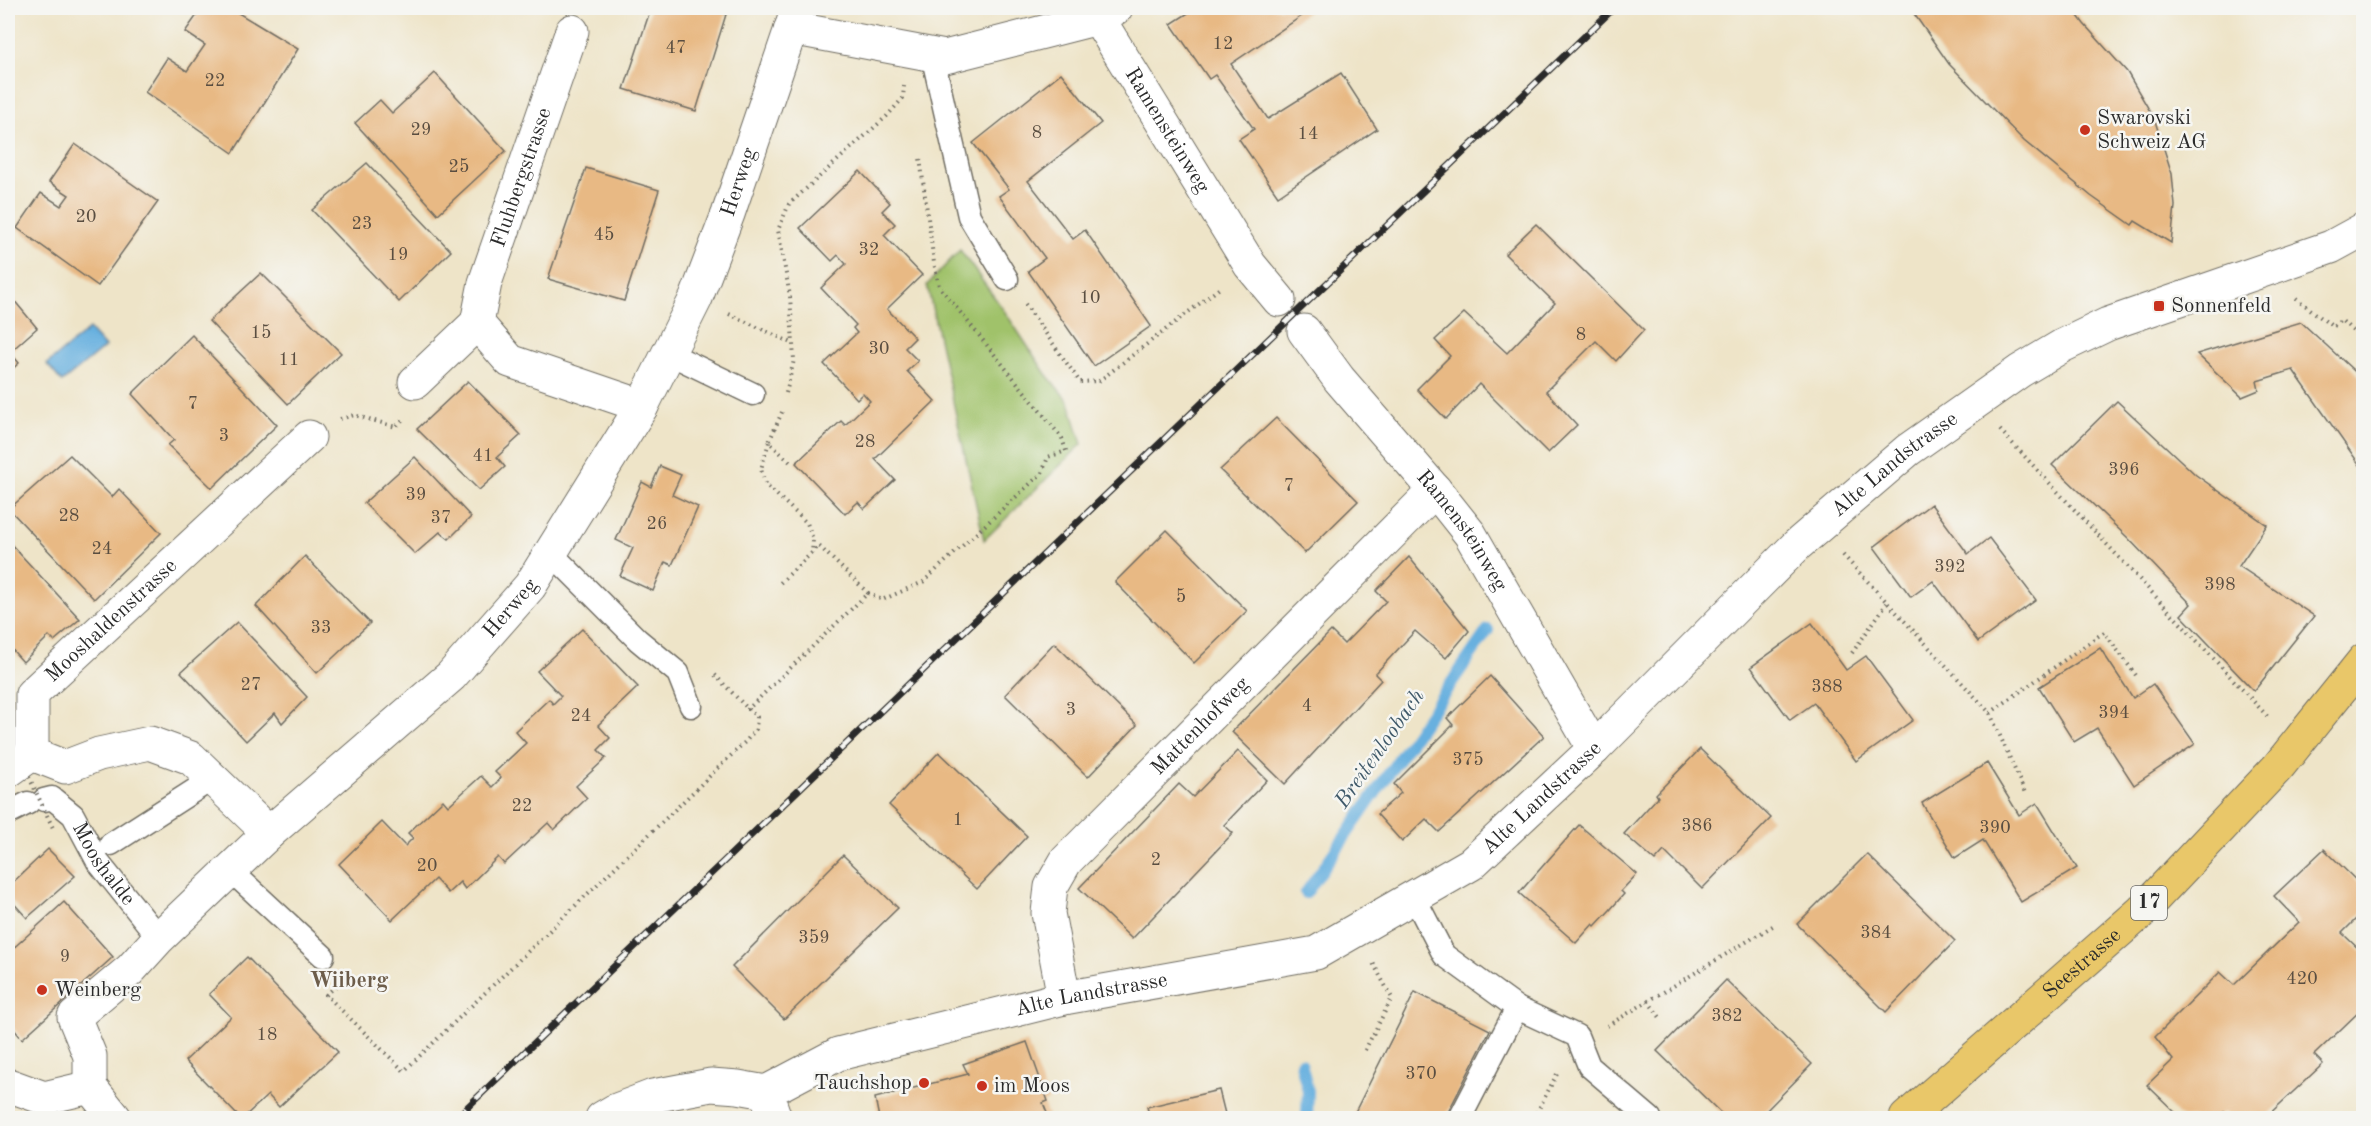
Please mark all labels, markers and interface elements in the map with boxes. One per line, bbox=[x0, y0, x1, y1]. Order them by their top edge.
house number: 12 bbox=[1213, 35, 1233, 53]
house number: 47 bbox=[666, 39, 686, 57]
street label: Ramensteinweg bbox=[1121, 64, 1214, 197]
house number: 22 bbox=[205, 72, 225, 90]
street label: Fluhbergstrasse bbox=[488, 105, 555, 250]
place label: Swarovski Schweiz AG bbox=[2097, 108, 2207, 153]
house number: 29 bbox=[411, 121, 431, 139]
marker: Swarovski Schweiz AG bbox=[2078, 123, 2092, 137]
house number: 8 bbox=[1032, 124, 1042, 142]
house number: 14 bbox=[1298, 125, 1318, 143]
street label: Herweg bbox=[717, 144, 760, 219]
house number: 25 bbox=[449, 158, 469, 176]
house number: 20 bbox=[76, 208, 96, 226]
house number: 23 bbox=[352, 215, 372, 233]
house number: 45 bbox=[594, 226, 614, 244]
house number: 32 bbox=[859, 241, 879, 259]
house number: 19 bbox=[388, 246, 408, 264]
house number: 10 bbox=[1080, 289, 1100, 307]
place label: Sonnenfeld bbox=[2171, 296, 2271, 317]
marker: Sonnenfeld bbox=[2152, 299, 2166, 313]
house number: 15 bbox=[251, 324, 271, 342]
house number: 8 bbox=[1576, 326, 1586, 344]
house number: 30 bbox=[869, 340, 889, 358]
house number: 11 bbox=[279, 351, 299, 369]
house number: 7 bbox=[188, 395, 198, 413]
street label: Alte Landstrasse bbox=[1828, 408, 1961, 521]
house number: 3 bbox=[219, 427, 229, 445]
house number: 28 bbox=[855, 433, 875, 451]
house number: 41 bbox=[473, 447, 493, 465]
house number: 396 bbox=[2108, 461, 2140, 479]
street label: Ramensteinweg bbox=[1412, 466, 1511, 595]
house number: 7 bbox=[1284, 477, 1294, 495]
house number: 39 bbox=[406, 486, 426, 504]
house number: 28 bbox=[59, 507, 79, 525]
house number: 37 bbox=[431, 509, 451, 527]
house number: 26 bbox=[647, 515, 667, 533]
house number: 24 bbox=[92, 540, 112, 558]
street label: Mooshaldenstrasse bbox=[42, 555, 181, 686]
house number: 392 bbox=[1934, 558, 1966, 576]
street label: Herweg bbox=[479, 575, 542, 642]
house number: 398 bbox=[2204, 576, 2236, 594]
house number: 5 bbox=[1176, 588, 1186, 606]
house number: 33 bbox=[311, 619, 331, 637]
street label: Mattenhofweg bbox=[1147, 673, 1254, 779]
house number: 27 bbox=[241, 676, 261, 694]
house number: 388 bbox=[1811, 678, 1843, 696]
water label: Breitenloobach bbox=[1330, 686, 1429, 813]
house number: 4 bbox=[1302, 697, 1312, 715]
house number: 3 bbox=[1066, 701, 1076, 719]
house number: 394 bbox=[2098, 704, 2130, 722]
house number: 24 bbox=[571, 707, 591, 725]
street label: Alte Landstrasse bbox=[1478, 737, 1606, 858]
house number: 375 bbox=[1452, 751, 1484, 769]
house number: 22 bbox=[512, 797, 532, 815]
house number: 1 bbox=[953, 811, 963, 829]
house number: 386 bbox=[1681, 817, 1713, 835]
street label: Mooshalde bbox=[68, 819, 139, 909]
house number: 390 bbox=[1979, 819, 2011, 837]
house number: 2 bbox=[1151, 851, 1161, 869]
house number: 20 bbox=[417, 857, 437, 875]
road number: 17 bbox=[2131, 886, 2167, 920]
house number: 384 bbox=[1860, 924, 1892, 942]
street label: Seestrasse bbox=[2039, 924, 2125, 1003]
house number: 359 bbox=[798, 929, 830, 947]
house number: 9 bbox=[60, 948, 70, 966]
street label: Alte Landstrasse bbox=[1013, 969, 1169, 1020]
district label: Wiiberg bbox=[309, 970, 389, 992]
house number: 420 bbox=[2286, 970, 2318, 988]
place label: Weinberg bbox=[54, 980, 142, 1001]
marker: Weinberg bbox=[35, 983, 49, 997]
house number: 382 bbox=[1711, 1007, 1743, 1025]
house number: 18 bbox=[257, 1026, 277, 1044]
house number: 370 bbox=[1405, 1065, 1437, 1083]
place label: Tauchshop bbox=[814, 1073, 912, 1094]
marker: Tauchshop bbox=[917, 1076, 931, 1090]
place label: im Moos bbox=[994, 1076, 1070, 1097]
marker: im Moos bbox=[975, 1079, 989, 1093]

